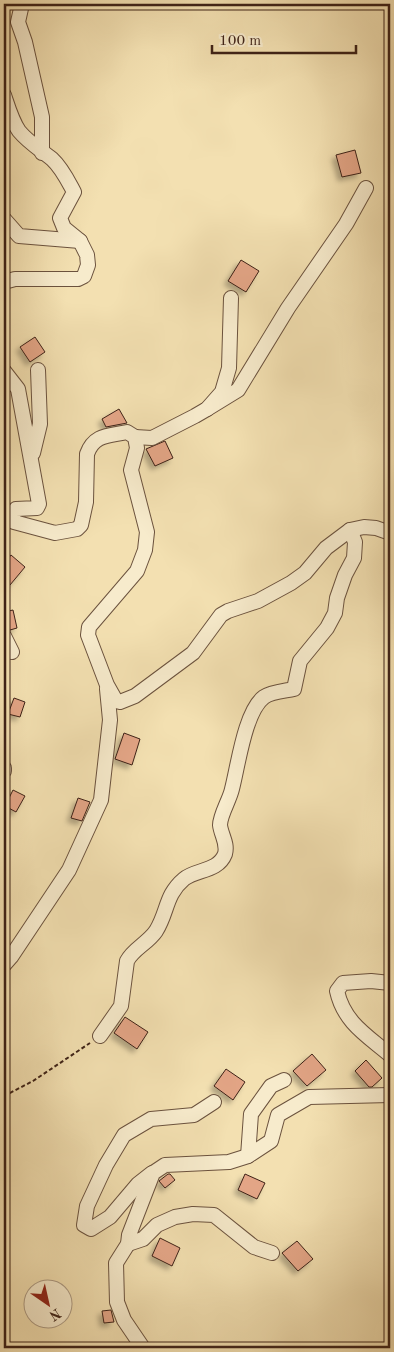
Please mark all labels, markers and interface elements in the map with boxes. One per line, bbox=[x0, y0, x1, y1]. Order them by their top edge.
scale bar bbox=[212, 22, 355, 54]
text: 100 m bbox=[219, 34, 261, 49]
north arrow bbox=[22, 1280, 72, 1330]
text: N bbox=[46, 1305, 63, 1323]

